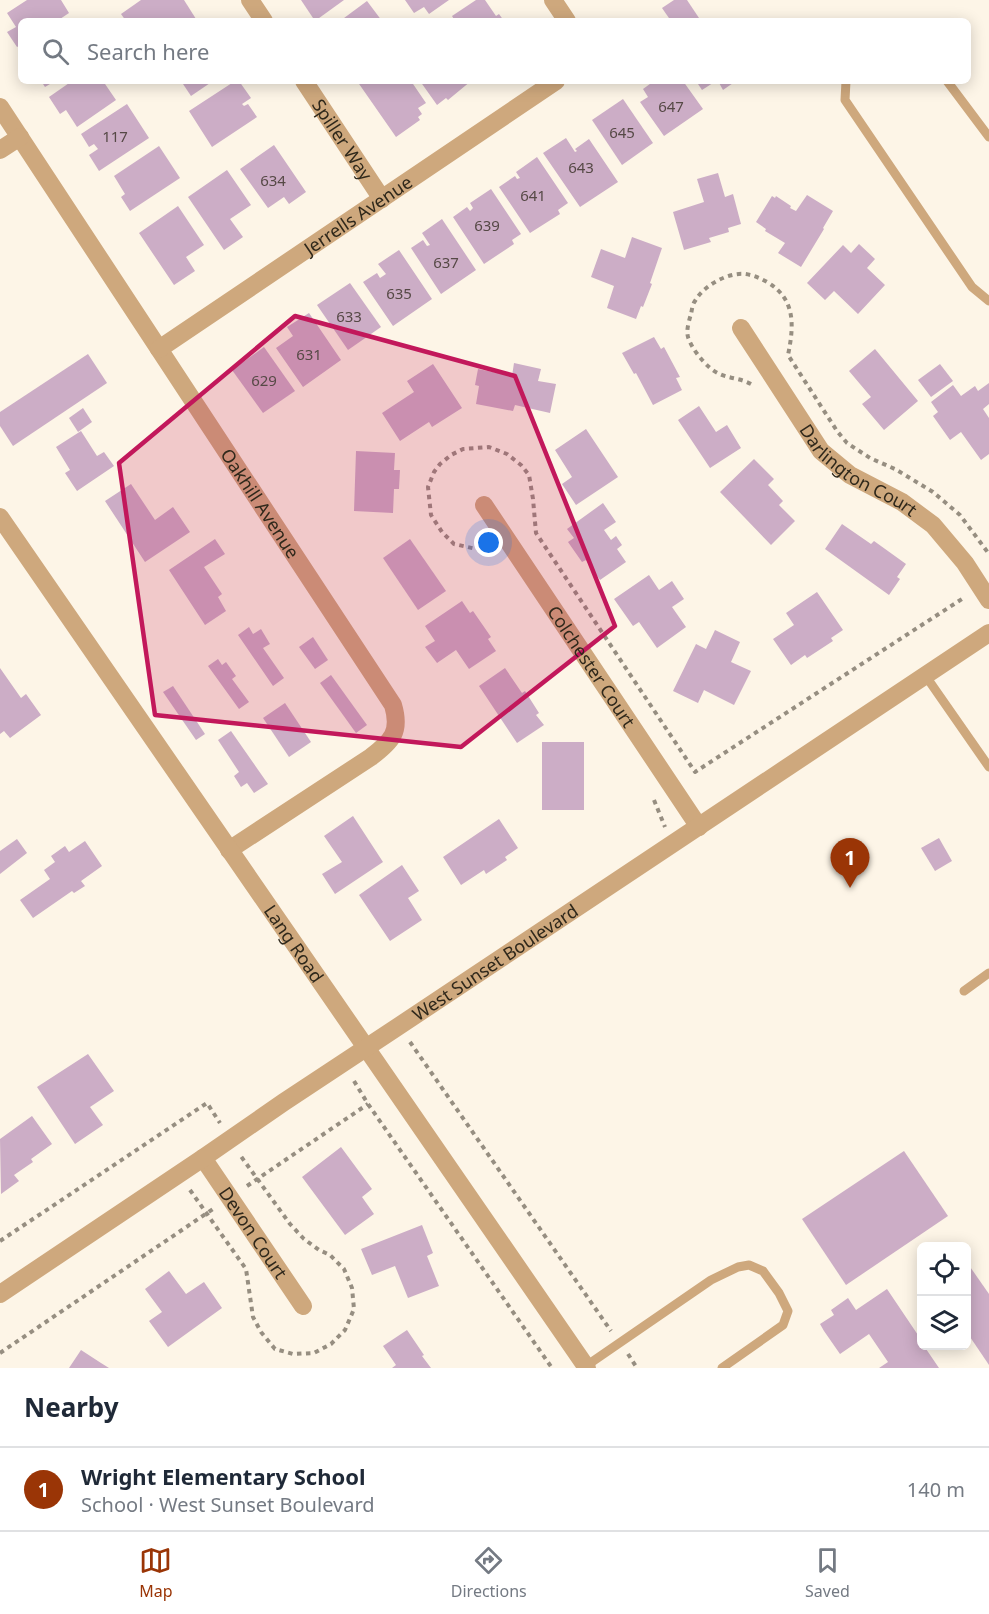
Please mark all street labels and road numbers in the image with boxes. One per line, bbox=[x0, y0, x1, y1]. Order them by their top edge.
street label: Spiller Way bbox=[307, 94, 379, 185]
street label: Jerrells Avenue bbox=[297, 170, 417, 261]
street label: Darlington Court bbox=[795, 419, 923, 522]
street label: Oakhill Avenue bbox=[215, 444, 305, 563]
street label: Colchester Court bbox=[542, 601, 641, 732]
street label: West Sunset Boulevard bbox=[408, 898, 582, 1026]
street label: Lang Road bbox=[259, 900, 329, 987]
street label: Devon Court bbox=[214, 1182, 293, 1284]

